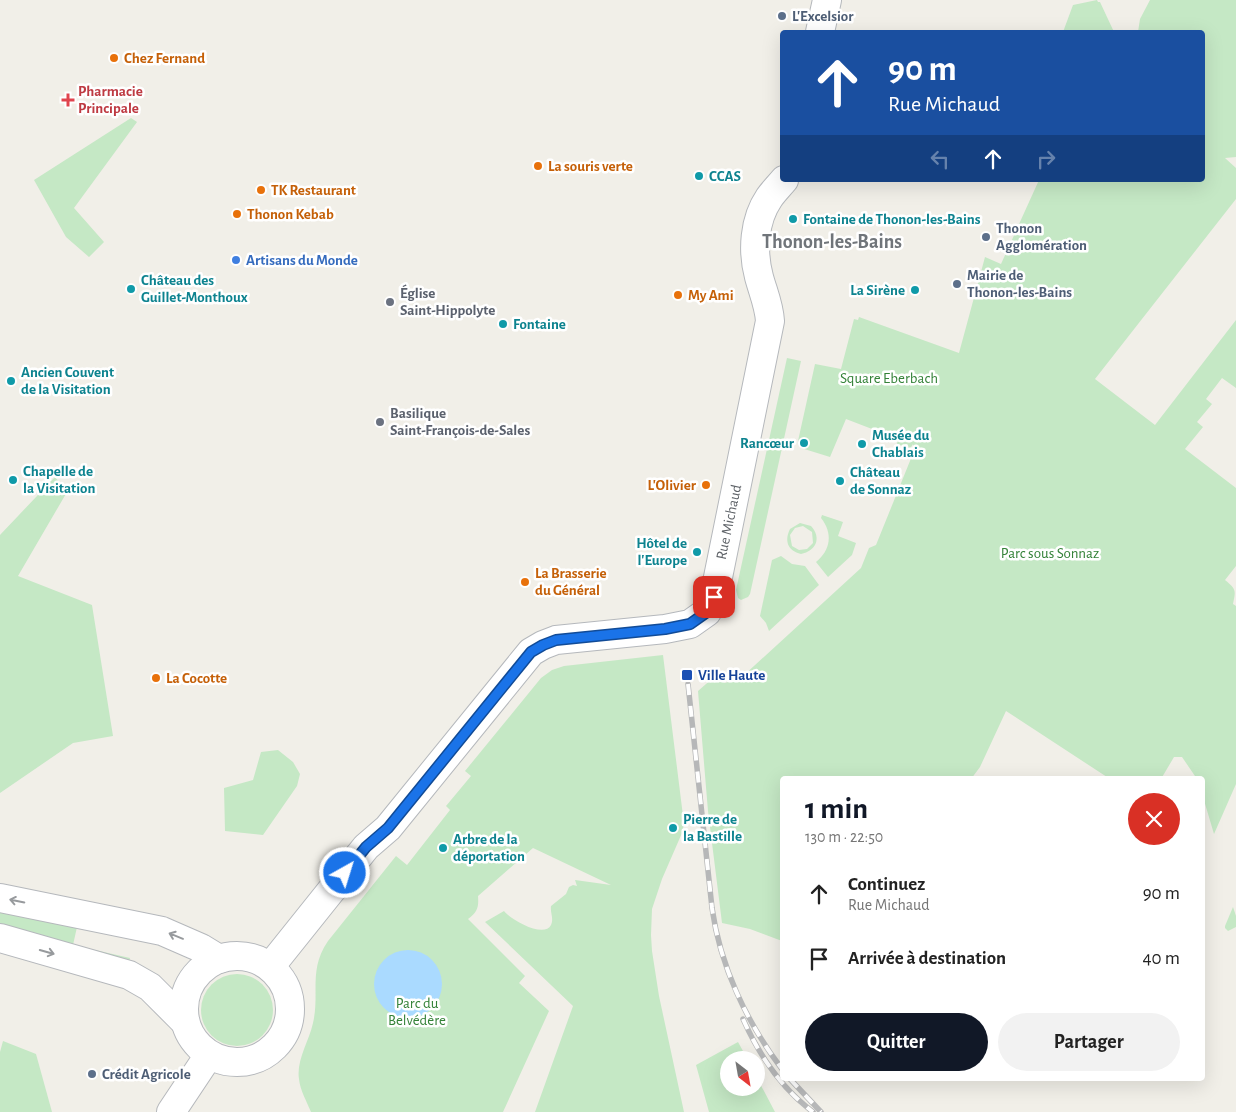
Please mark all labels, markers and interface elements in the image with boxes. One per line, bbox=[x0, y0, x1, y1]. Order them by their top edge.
place label: L'Excelsior bbox=[792, 9, 854, 24]
marker: L'Excelsior bbox=[776, 10, 788, 22]
icon: ahead bbox=[805, 50, 870, 115]
place label: Chez Fernand bbox=[124, 51, 205, 66]
marker: Chez Fernand bbox=[108, 52, 120, 64]
text: 90 m bbox=[888, 52, 957, 87]
place label: Pharmacie Principale bbox=[78, 84, 143, 116]
text: Rue Michaud bbox=[888, 93, 1000, 115]
marker: Pharmacie Principale bbox=[62, 94, 74, 106]
icon: left bbox=[926, 145, 954, 173]
icon: ahead bbox=[979, 145, 1007, 173]
icon: right bbox=[1032, 145, 1060, 173]
place label: La souris verte bbox=[548, 159, 633, 174]
marker: La souris verte bbox=[532, 160, 544, 172]
place label: CCAS bbox=[709, 169, 741, 184]
marker: CCAS bbox=[693, 170, 705, 182]
place label: TK Restaurant bbox=[271, 183, 356, 198]
marker: TK Restaurant bbox=[255, 184, 267, 196]
place label: Thonon Kebab bbox=[247, 207, 334, 222]
marker: Thonon Kebab bbox=[231, 208, 243, 220]
place label: Fontaine de Thonon-les-Bains bbox=[803, 212, 981, 227]
marker: Fontaine de Thonon-les-Bains bbox=[787, 213, 799, 225]
place label: Thonon Agglomération bbox=[996, 221, 1087, 253]
marker: Thonon Agglomération bbox=[980, 231, 992, 243]
district label: Thonon-les-Bains bbox=[762, 232, 902, 252]
place label: Artisans du Monde bbox=[246, 253, 358, 268]
marker: Artisans du Monde bbox=[230, 254, 242, 266]
place label: Mairie de Thonon-les-Bains bbox=[967, 268, 1072, 300]
place label: Château des Guillet-Monthoux bbox=[141, 273, 248, 305]
marker: Mairie de Thonon-les-Bains bbox=[951, 278, 963, 290]
marker: Château des Guillet-Monthoux bbox=[125, 283, 137, 295]
place label: La Sirène bbox=[850, 283, 905, 298]
place label: Église Saint-Hippolyte bbox=[400, 284, 495, 318]
marker: La Sirène bbox=[909, 284, 921, 296]
place label: My Ami bbox=[688, 288, 734, 303]
marker: My Ami bbox=[672, 289, 684, 301]
marker: Église Saint-Hippolyte bbox=[384, 296, 396, 308]
place label: Fontaine bbox=[513, 317, 566, 332]
marker: Fontaine bbox=[497, 318, 509, 330]
place label: Ancien Couvent de la Visitation bbox=[21, 365, 114, 397]
park label: Square Eberbach bbox=[840, 371, 938, 386]
marker: Ancien Couvent de la Visitation bbox=[5, 375, 17, 387]
place label: Basilique Saint-François-de-Sales bbox=[390, 406, 530, 438]
marker: Basilique Saint-François-de-Sales bbox=[374, 416, 386, 428]
place label: Musée du Chablais bbox=[872, 428, 930, 460]
place label: Rancœur bbox=[740, 436, 795, 451]
marker: Rancœur bbox=[798, 437, 810, 449]
marker: Musée du Chablais bbox=[856, 438, 868, 450]
place label: Chapelle de la Visitation bbox=[23, 464, 95, 496]
place label: Château de Sonnaz bbox=[850, 465, 911, 497]
marker: Chapelle de la Visitation bbox=[7, 474, 19, 486]
marker: Château de Sonnaz bbox=[834, 475, 846, 487]
place label: L'Olivier bbox=[648, 478, 697, 493]
marker: L'Olivier bbox=[700, 479, 712, 491]
street label: Rue Michaud bbox=[714, 483, 744, 561]
place label: Hôtel de l'Europe bbox=[636, 536, 687, 568]
marker: Hôtel de l'Europe bbox=[691, 546, 703, 558]
park label: Parc sous Sonnaz bbox=[1001, 546, 1099, 561]
place label: La Brasserie du Général bbox=[535, 566, 607, 598]
marker: La Brasserie du Général bbox=[519, 576, 531, 588]
pin bbox=[693, 576, 735, 618]
icon: arrive bbox=[700, 583, 728, 611]
marker: Ville Haute bbox=[680, 668, 694, 682]
place label: Ville Haute bbox=[698, 668, 765, 683]
place label: La Cocotte bbox=[166, 671, 227, 686]
marker: La Cocotte bbox=[150, 672, 162, 684]
button: close bbox=[1128, 793, 1180, 845]
text: 1 min bbox=[805, 794, 868, 824]
place label: Pierre de la Bastille bbox=[683, 812, 742, 844]
marker: Pierre de la Bastille bbox=[667, 822, 679, 834]
text: 130 m · 22:50 bbox=[805, 829, 883, 845]
place label: Arbre de la déportation bbox=[453, 832, 525, 864]
marker: Arbre de la déportation bbox=[437, 842, 449, 854]
position arrow bbox=[318, 846, 370, 898]
text: Continuez bbox=[848, 875, 925, 894]
icon: ahead bbox=[805, 880, 833, 908]
text: 90 m bbox=[1143, 884, 1180, 903]
one-way arrow bbox=[10, 896, 26, 905]
text: Rue Michaud bbox=[848, 897, 930, 913]
one-way arrow bbox=[169, 931, 184, 940]
icon: arrive bbox=[805, 945, 833, 973]
one-way arrow bbox=[39, 947, 55, 957]
text: Arrivée à destination bbox=[848, 949, 1006, 968]
text: 40 m bbox=[1142, 949, 1180, 968]
park label: Parc du Belvédère bbox=[388, 996, 446, 1028]
button: Quitter bbox=[805, 1013, 988, 1071]
button: Partager bbox=[998, 1013, 1180, 1071]
north arrow bbox=[720, 1051, 765, 1096]
map controls bbox=[720, 1051, 765, 1096]
place label: Crédit Agricole bbox=[102, 1067, 191, 1082]
marker: Crédit Agricole bbox=[86, 1068, 98, 1080]

